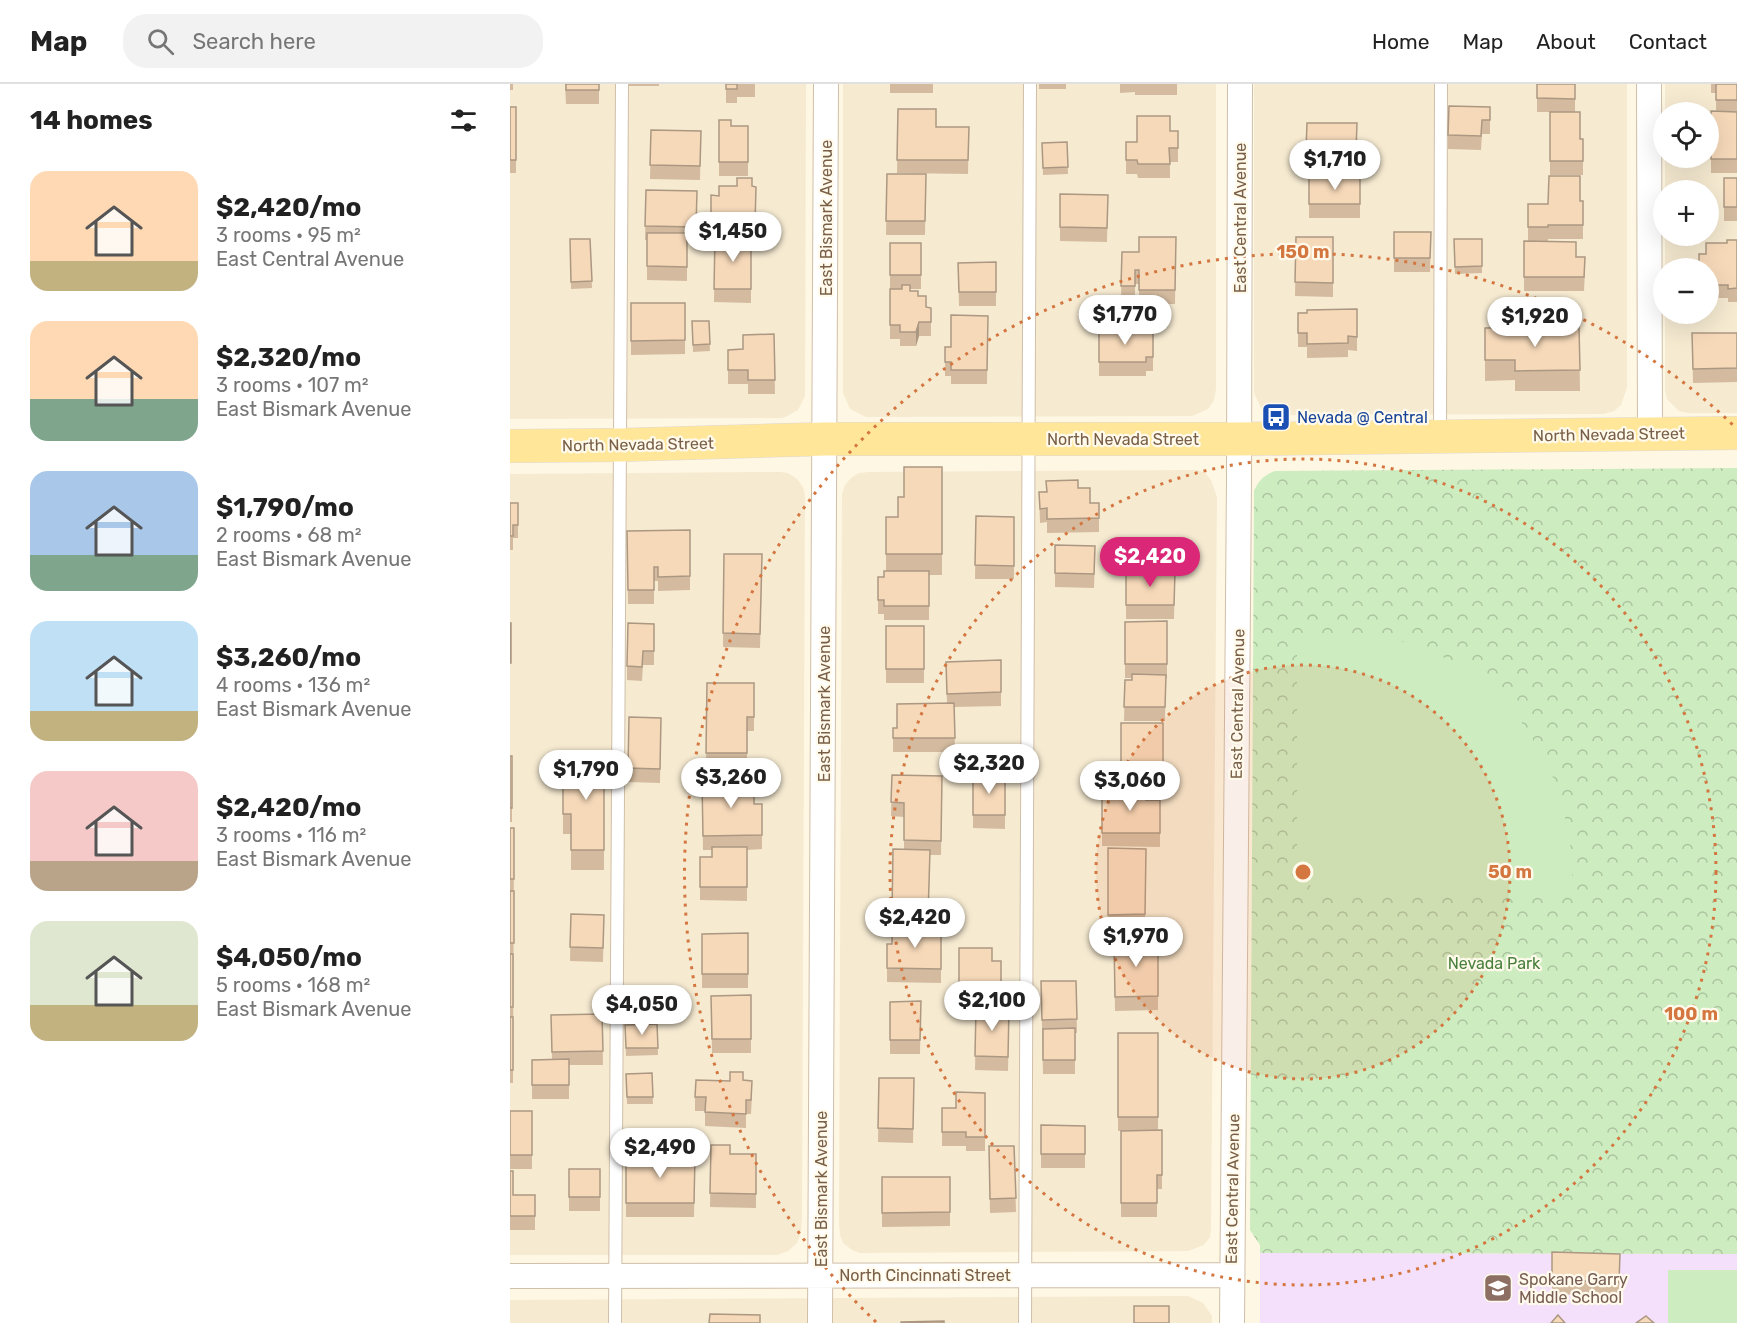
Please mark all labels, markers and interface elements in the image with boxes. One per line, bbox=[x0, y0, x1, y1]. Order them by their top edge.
search box bbox=[123, 14, 543, 68]
text: Map bbox=[30, 25, 87, 58]
icon: search bbox=[144, 25, 177, 58]
text: Search here bbox=[192, 28, 316, 55]
text: Home bbox=[1372, 29, 1429, 54]
text: Map bbox=[1462, 29, 1503, 54]
text: About bbox=[1536, 29, 1596, 54]
text: Contact bbox=[1629, 29, 1707, 54]
map controls bbox=[1653, 102, 1719, 324]
button: locate bbox=[1653, 102, 1719, 168]
icon: filters bbox=[447, 104, 480, 137]
text: 14 homes bbox=[30, 105, 153, 136]
street label: East Bismark Avenue bbox=[817, 140, 836, 296]
pin: $1,710 bbox=[1286, 140, 1384, 191]
street label: East Central Avenue bbox=[1231, 143, 1250, 293]
text: $1,710 bbox=[1303, 147, 1367, 171]
button: + bbox=[1653, 180, 1719, 246]
text: $2,420/mo bbox=[216, 192, 361, 223]
icon: home bbox=[78, 195, 150, 267]
pin: $1,450 bbox=[684, 212, 782, 263]
text: $1,450 bbox=[699, 219, 767, 243]
text: 3 rooms · 95 m² bbox=[216, 223, 361, 247]
text: 150 m bbox=[1276, 241, 1330, 263]
text: East Central Avenue bbox=[216, 247, 404, 271]
button: − bbox=[1653, 258, 1719, 324]
pin: $1,770 bbox=[1076, 295, 1174, 346]
pin: $1,920 bbox=[1486, 297, 1584, 348]
text: $1,770 bbox=[1093, 302, 1157, 326]
text: $1,920 bbox=[1501, 304, 1569, 328]
text: $2,320/mo bbox=[216, 342, 361, 373]
icon: home bbox=[78, 345, 150, 417]
text: 3 rooms · 107 m² bbox=[216, 373, 369, 397]
text: East Bismark Avenue bbox=[216, 397, 411, 421]
bus stop icon: Nevada @ Central bbox=[1260, 401, 1292, 433]
place label: Nevada @ Central bbox=[1297, 408, 1428, 427]
street label: North Nevada Street bbox=[1533, 424, 1685, 445]
street label: North Nevada Street bbox=[1047, 430, 1199, 449]
street label: North Nevada Street bbox=[562, 434, 714, 455]
text: $1,790/mo bbox=[216, 492, 354, 523]
icon: home bbox=[78, 495, 150, 567]
text: 2 rooms · 68 m² bbox=[216, 523, 362, 547]
pin: $2,420 bbox=[1101, 537, 1199, 588]
text: $2,420 bbox=[1114, 544, 1186, 568]
text: East Bismark Avenue bbox=[216, 547, 411, 571]
street label: East Bismark Avenue bbox=[815, 626, 834, 782]
street label: East Central Avenue bbox=[1227, 629, 1248, 779]
text: $3,260/mo bbox=[216, 642, 361, 673]
icon: home bbox=[78, 645, 150, 717]
text: 4 rooms · 136 m² bbox=[216, 673, 370, 697]
text: East Bismark Avenue bbox=[216, 697, 411, 721]
pin: $2,320 bbox=[940, 744, 1038, 795]
pin: $1,790 bbox=[537, 750, 635, 801]
text: $2,320 bbox=[953, 751, 1025, 775]
text: $1,790 bbox=[553, 757, 619, 781]
pin: $3,260 bbox=[682, 758, 780, 809]
pin: $3,060 bbox=[1081, 761, 1179, 812]
text: $3,260 bbox=[695, 765, 767, 789]
text: $3,060 bbox=[1094, 768, 1166, 792]
text: $2,420/mo bbox=[216, 792, 361, 823]
icon: home bbox=[78, 795, 150, 867]
text: 3 rooms · 116 m² bbox=[216, 823, 366, 847]
text: East Bismark Avenue bbox=[216, 847, 411, 871]
text: 50 m bbox=[1488, 861, 1532, 883]
centre of rings bbox=[1293, 862, 1313, 882]
pin: $2,420 bbox=[866, 898, 964, 949]
text: $2,420 bbox=[879, 905, 951, 929]
pin: $1,970 bbox=[1087, 917, 1185, 968]
text: $1,970 bbox=[1103, 924, 1169, 948]
text: $4,050/mo bbox=[216, 942, 362, 973]
icon: home bbox=[78, 945, 150, 1017]
park label: Nevada Park bbox=[1448, 954, 1541, 973]
text: 5 rooms · 168 m² bbox=[216, 973, 370, 997]
pin: $2,100 bbox=[943, 981, 1041, 1032]
pin: $4,050 bbox=[593, 985, 691, 1036]
text: $2,100 bbox=[958, 988, 1026, 1012]
text: $4,050 bbox=[606, 992, 678, 1016]
text: East Bismark Avenue bbox=[216, 997, 411, 1021]
text: 100 m bbox=[1664, 1003, 1718, 1025]
street label: East Bismark Avenue bbox=[812, 1111, 831, 1267]
street label: East Central Avenue bbox=[1222, 1114, 1243, 1264]
pin: $2,490 bbox=[611, 1128, 709, 1179]
text: $2,490 bbox=[624, 1135, 696, 1159]
street label: North Cincinnati Street bbox=[839, 1266, 1011, 1285]
place label: Spokane Garry Middle School bbox=[1519, 1270, 1628, 1307]
school or university icon: Spokane Garry Middle School bbox=[1482, 1272, 1514, 1304]

